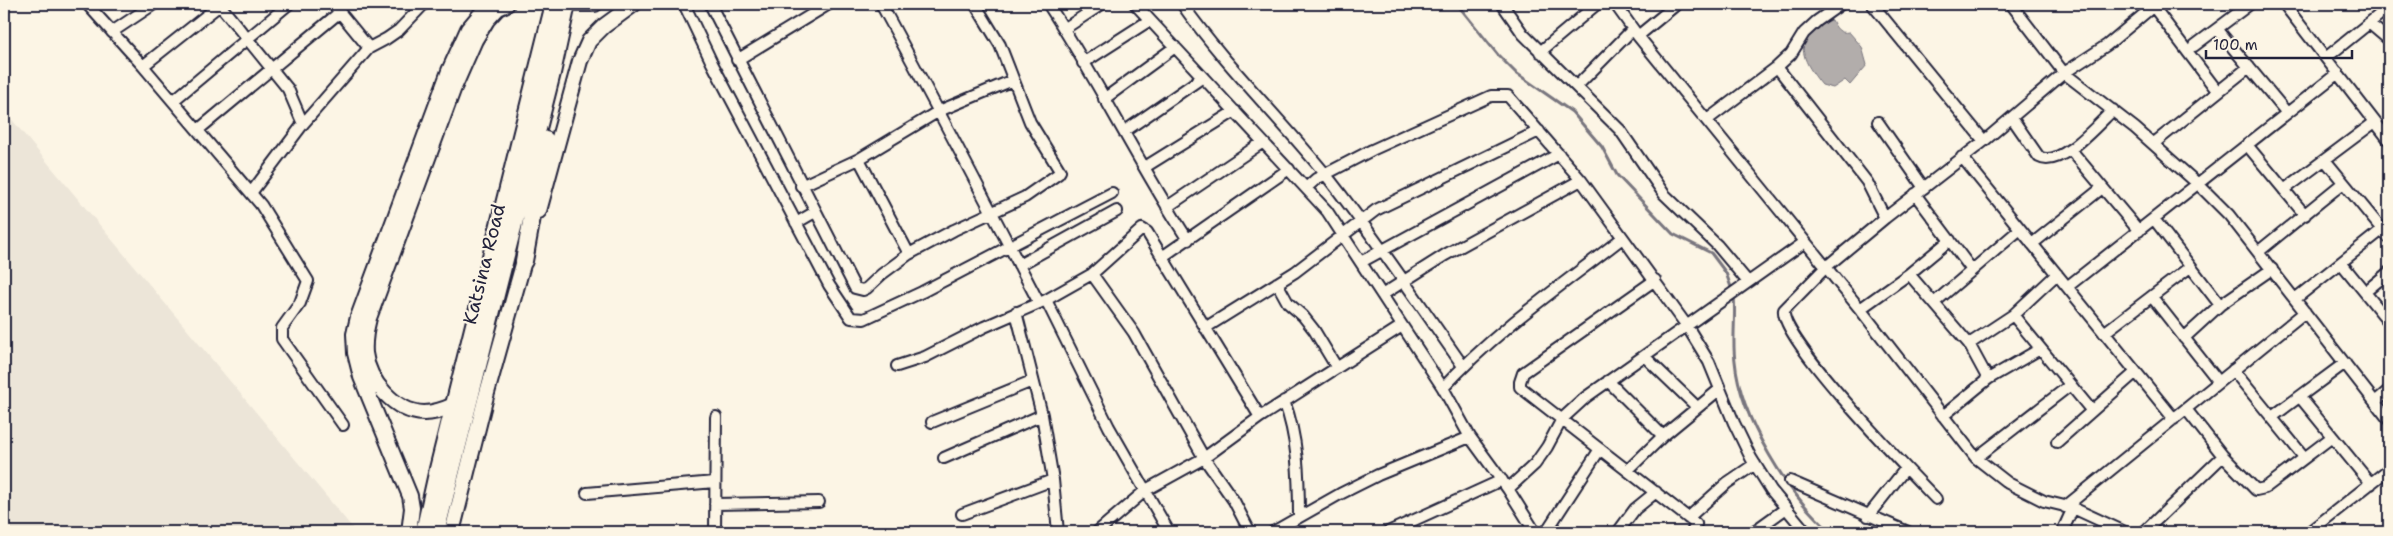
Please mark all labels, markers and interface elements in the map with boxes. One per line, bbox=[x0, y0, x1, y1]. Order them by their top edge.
scale bar bbox=[2206, 28, 2352, 60]
text: 100 m bbox=[2213, 35, 2258, 55]
street label: Katsina Road bbox=[457, 201, 511, 327]

